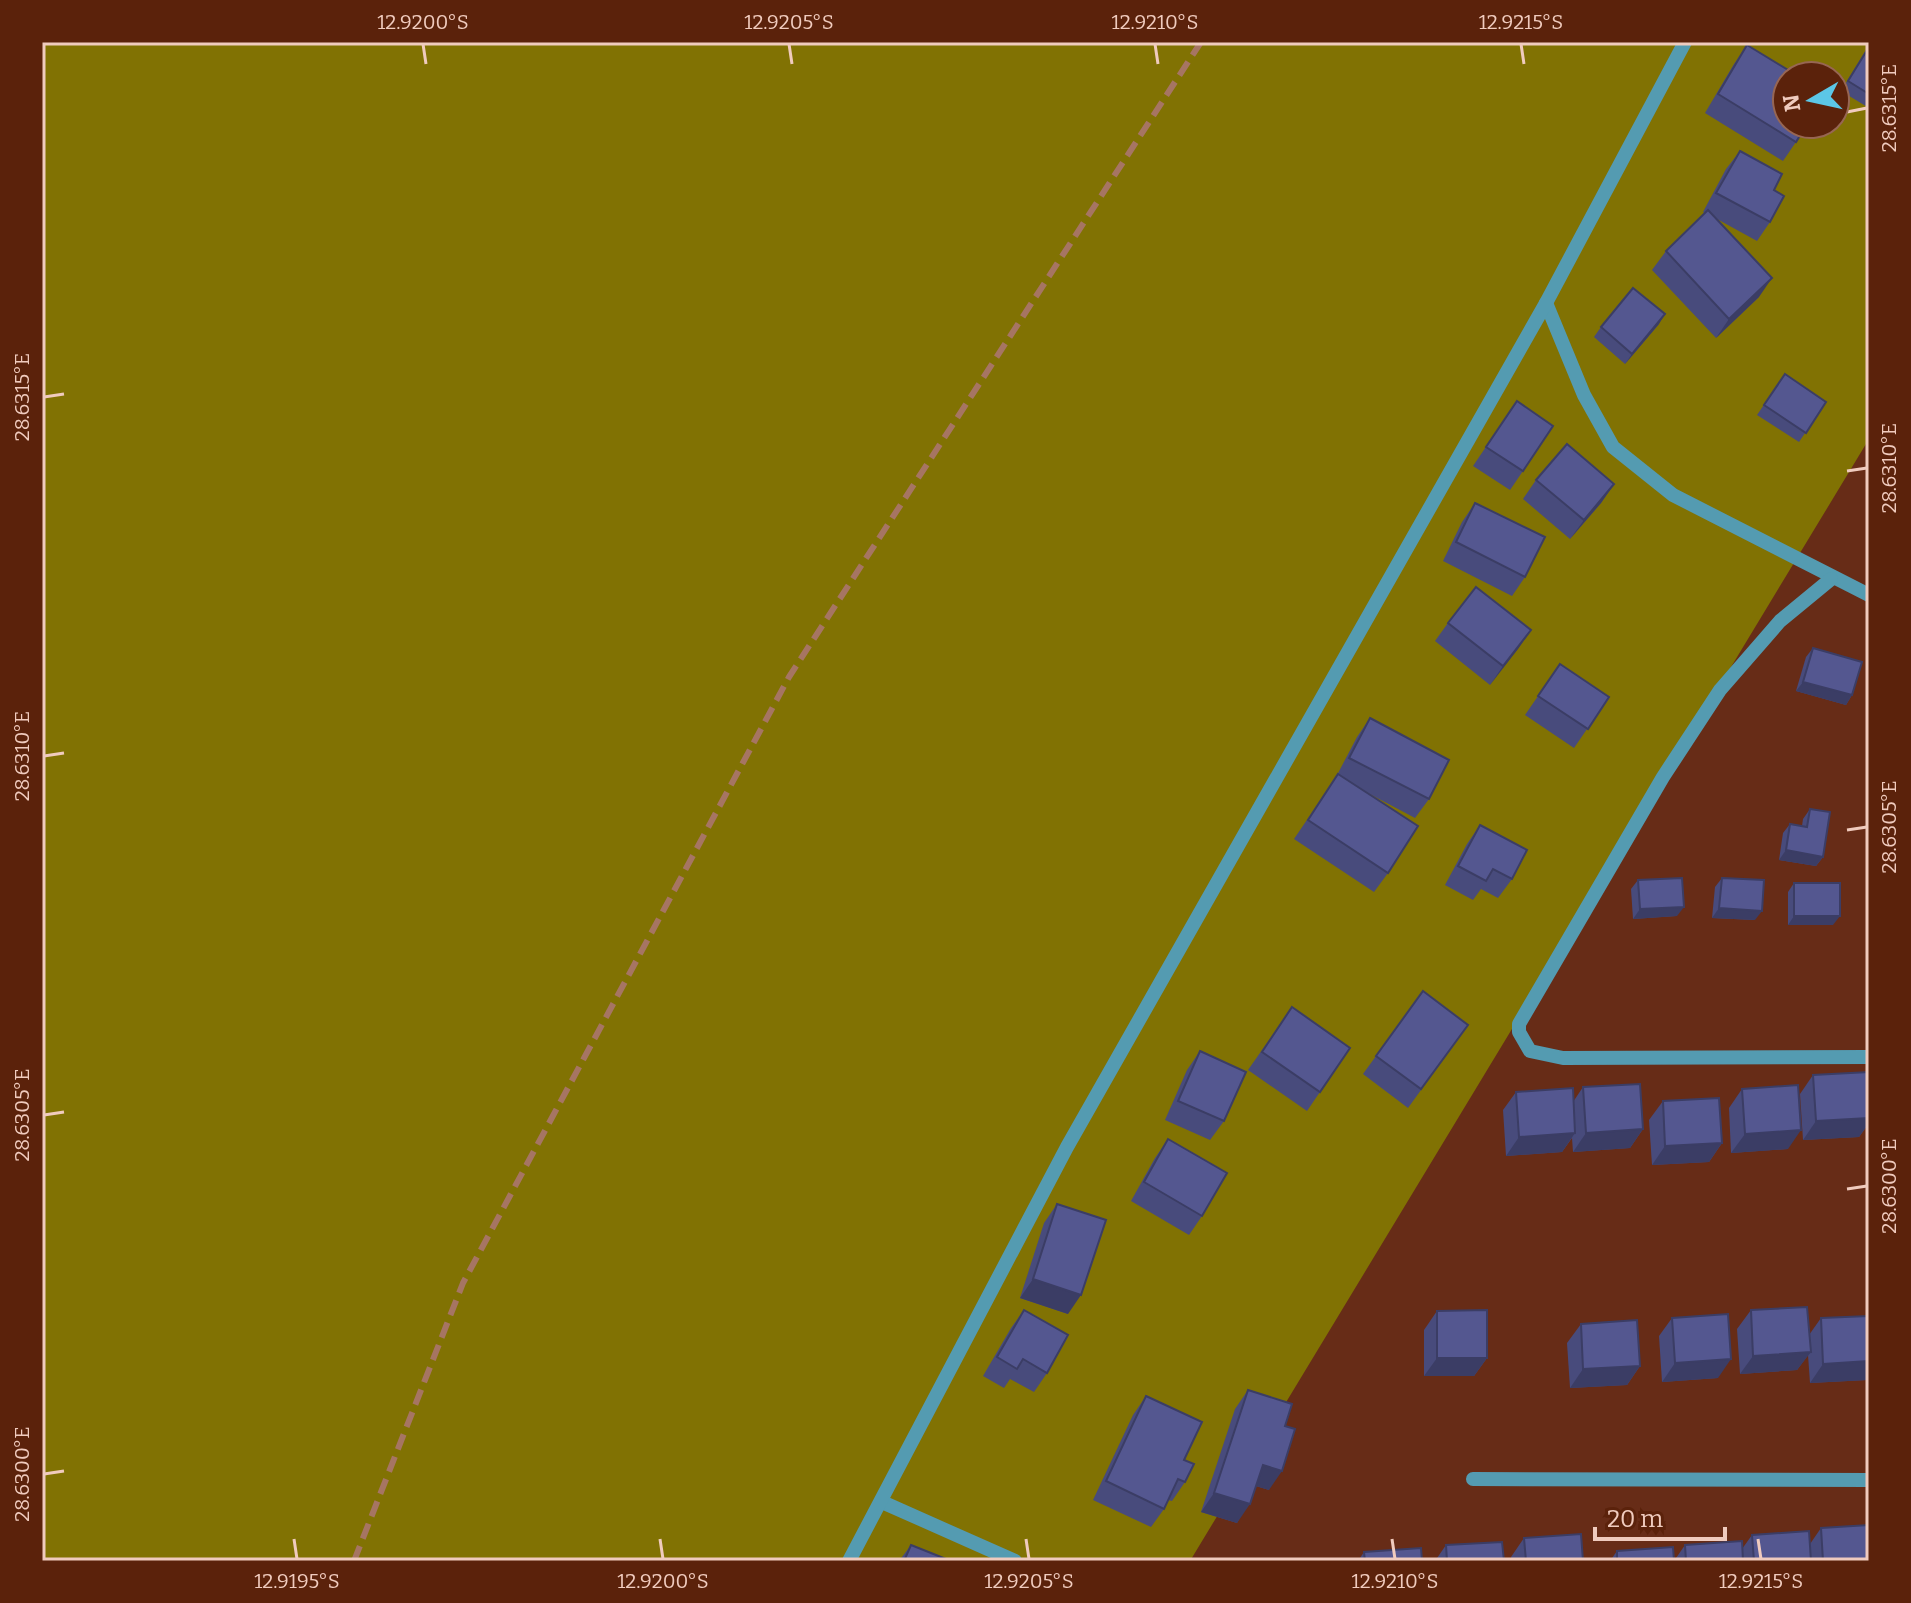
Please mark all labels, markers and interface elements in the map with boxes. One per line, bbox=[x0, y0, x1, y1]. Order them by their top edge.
text: 12.9200°S bbox=[377, 10, 469, 34]
text: 12.9205°S bbox=[744, 10, 834, 34]
text: 12.9210°S bbox=[1112, 10, 1198, 34]
text: 12.9215°S bbox=[1479, 10, 1563, 34]
north arrow bbox=[1771, 60, 1851, 140]
text: 28.6315°E bbox=[1877, 64, 1901, 152]
text: N bbox=[1777, 93, 1806, 114]
text: 28.6315°E bbox=[10, 353, 34, 441]
text: 28.6310°E bbox=[1877, 423, 1901, 513]
text: 28.6310°E bbox=[10, 711, 34, 801]
text: 28.6305°E bbox=[1877, 780, 1901, 874]
text: 28.6305°E bbox=[10, 1068, 34, 1162]
text: 28.6300°E bbox=[1877, 1138, 1901, 1234]
text: 28.6300°E bbox=[10, 1426, 34, 1522]
scale bar bbox=[1595, 1491, 1725, 1541]
text: 20 m bbox=[1607, 1505, 1663, 1533]
text: 12.9195°S bbox=[254, 1569, 340, 1593]
text: 12.9200°S bbox=[617, 1569, 709, 1593]
text: 12.9205°S bbox=[984, 1569, 1074, 1593]
text: 12.9210°S bbox=[1352, 1569, 1438, 1593]
text: 12.9215°S bbox=[1719, 1569, 1803, 1593]

